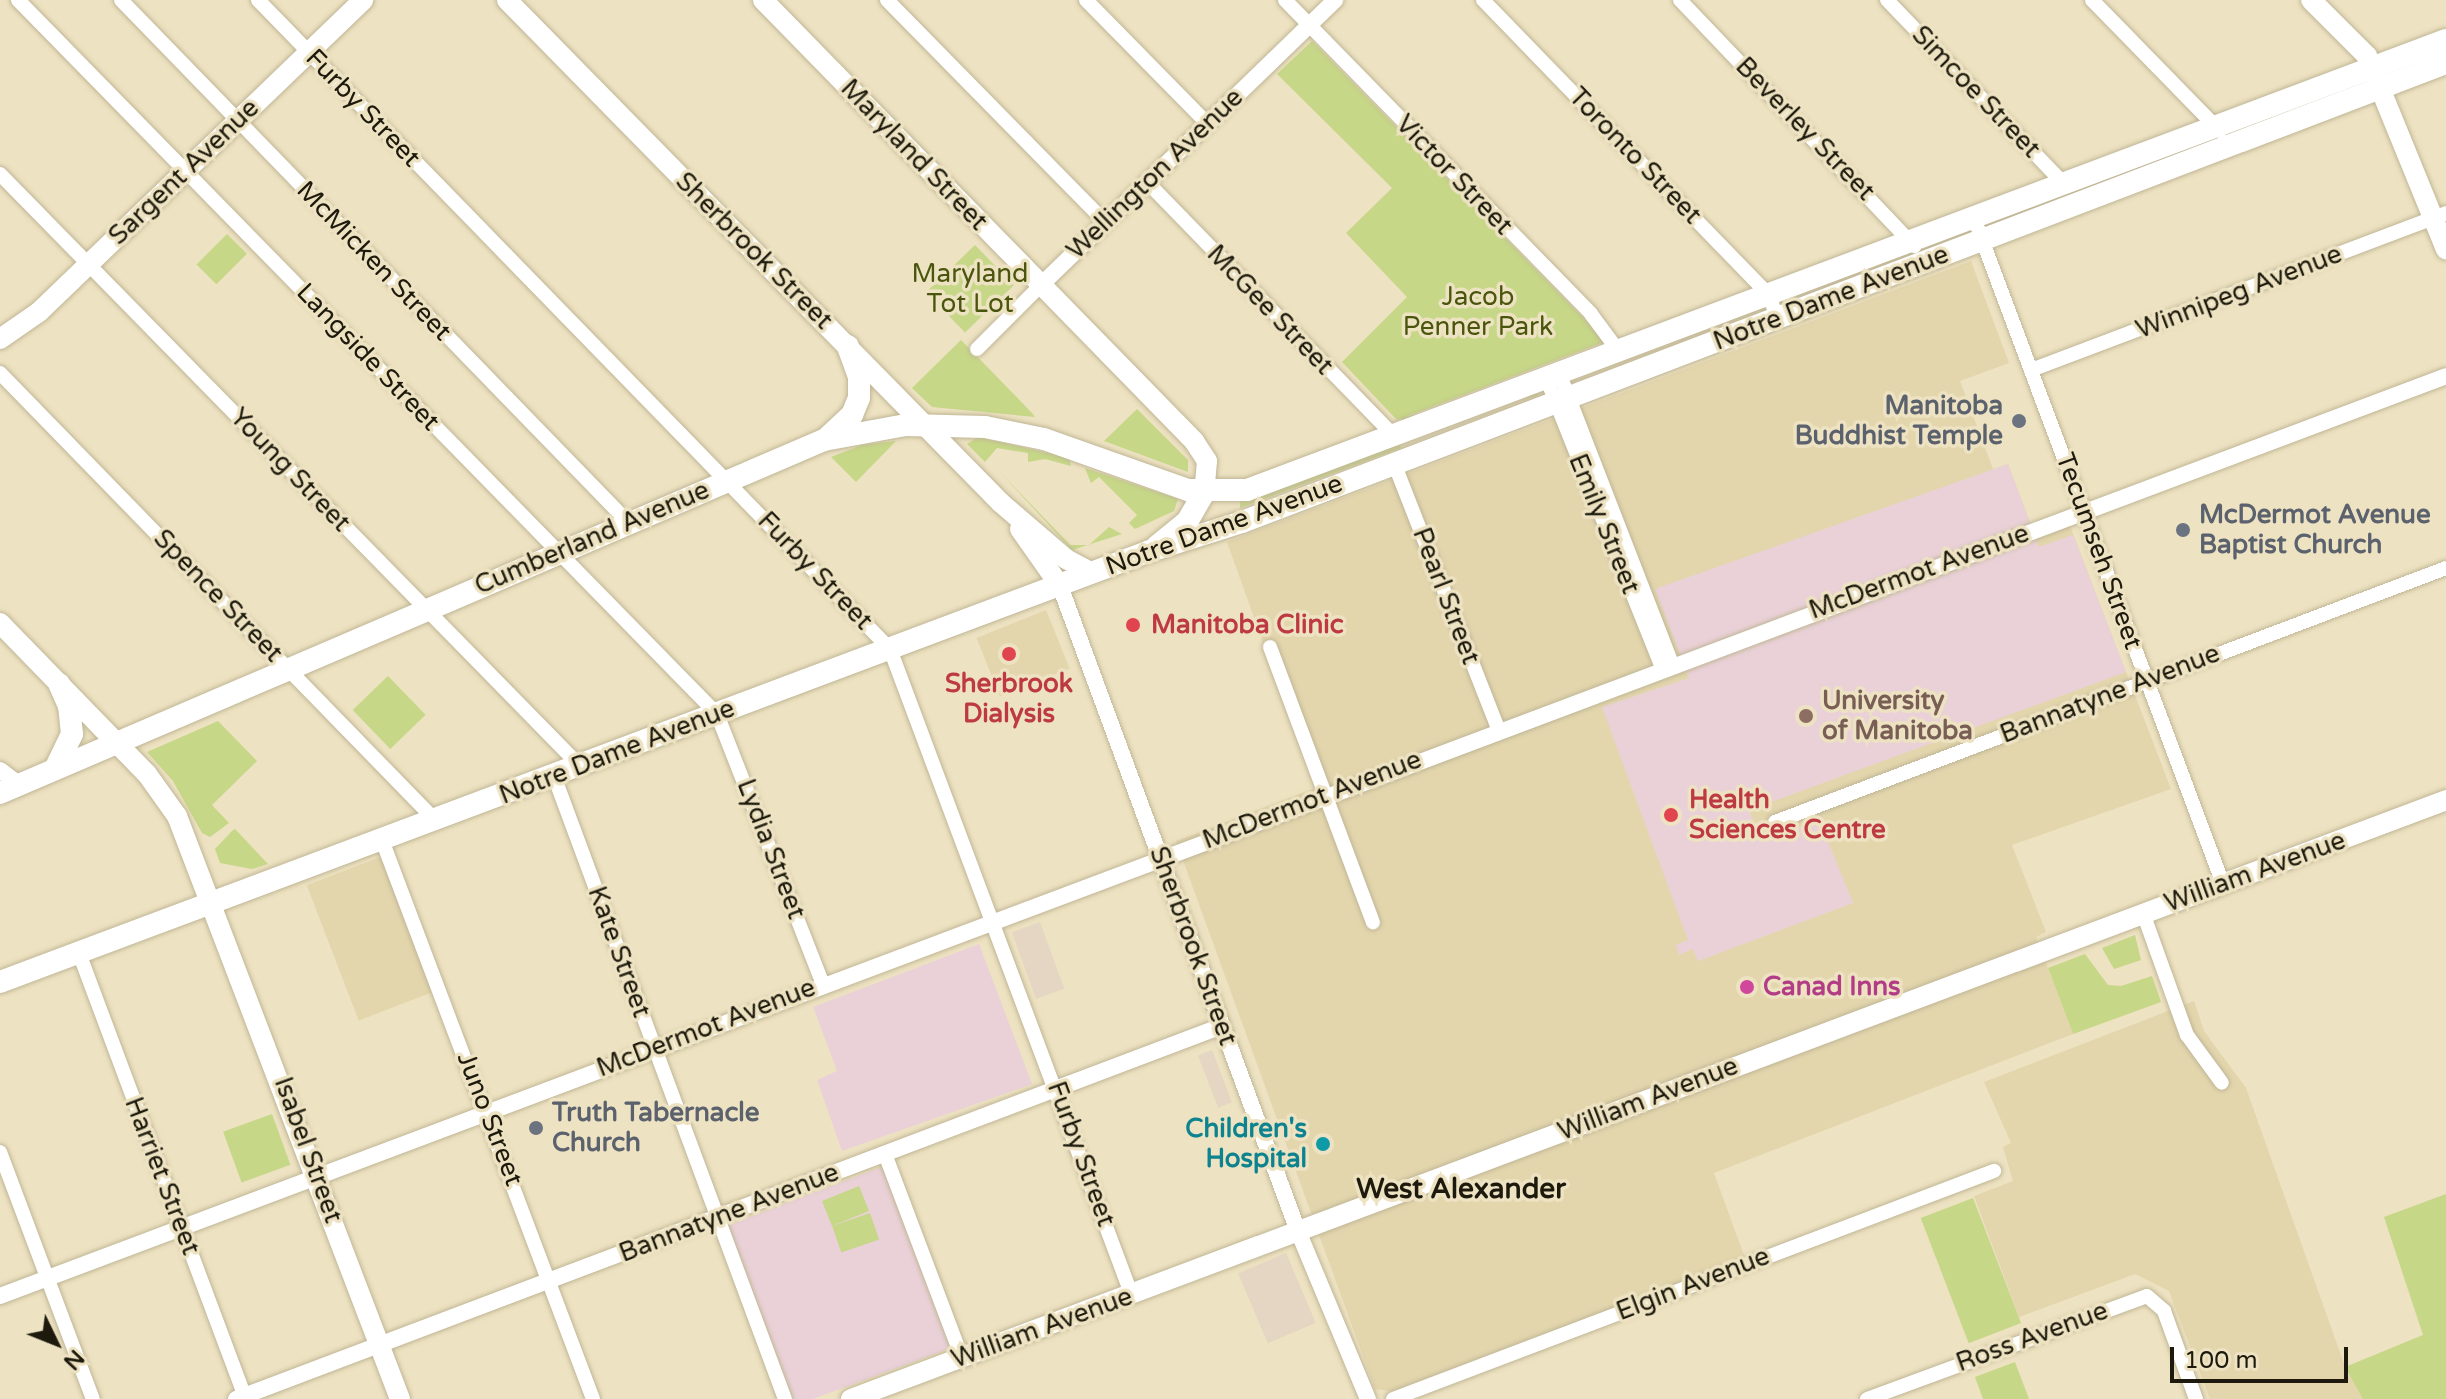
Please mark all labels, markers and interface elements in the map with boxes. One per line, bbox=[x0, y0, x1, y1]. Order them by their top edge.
street label: Simcoe Street bbox=[1905, 19, 2047, 165]
street label: Furby Street bbox=[299, 43, 427, 173]
street label: Beverley Street bbox=[1729, 51, 1881, 207]
street label: Maryland Street bbox=[834, 73, 994, 237]
street label: Toronto Street bbox=[1562, 81, 1708, 231]
street label: Wellington Avenue bbox=[1060, 82, 1250, 266]
street label: Sargent Avenue bbox=[102, 92, 266, 252]
street label: Victor Street bbox=[1389, 109, 1519, 241]
street label: Sherbrook Street bbox=[669, 166, 839, 336]
street label: McMicken Street bbox=[290, 175, 458, 347]
street label: Winnipeg Avenue bbox=[2132, 238, 2346, 346]
street label: McGee Street bbox=[1200, 239, 1340, 381]
street label: Notre Dame Avenue bbox=[1709, 239, 1953, 357]
park label: Maryland Tot Lot bbox=[912, 258, 1028, 320]
street label: Langside Street bbox=[290, 277, 446, 437]
park label: Jacob Penner Park bbox=[1403, 281, 1553, 342]
place label: Manitoba Buddhist Temple bbox=[1795, 390, 2003, 452]
street label: Young Street bbox=[223, 402, 357, 538]
marker: Manitoba Buddhist Temple bbox=[2010, 412, 2028, 430]
street label: Emily Street bbox=[1562, 449, 1646, 599]
street label: Tecumseh Street bbox=[2049, 449, 2149, 653]
street label: Notre Dame Avenue bbox=[1101, 468, 1347, 582]
street label: Cumberland Avenue bbox=[470, 474, 714, 602]
place label: McDermot Avenue Baptist Church bbox=[2199, 499, 2431, 560]
street label: Furby Street bbox=[751, 506, 879, 636]
street label: McDermot Avenue bbox=[1805, 518, 2033, 626]
marker: McDermot Avenue Baptist Church bbox=[2174, 521, 2192, 539]
street label: Spence Street bbox=[147, 523, 289, 669]
street label: Pearl Street bbox=[1406, 523, 1486, 669]
place label: Manitoba Clinic bbox=[1151, 609, 1344, 641]
marker: Manitoba Clinic bbox=[1122, 614, 1144, 636]
street label: Bannatyne Avenue bbox=[1996, 638, 2224, 750]
marker: Sherbrook Dialysis bbox=[998, 643, 1020, 665]
place label: Sherbrook Dialysis bbox=[945, 668, 1073, 730]
place label: University of Manitoba bbox=[1822, 685, 1973, 746]
street label: Notre Dame Avenue bbox=[495, 693, 739, 811]
marker: University of Manitoba bbox=[1797, 707, 1815, 725]
street label: McDermot Avenue bbox=[1198, 744, 1426, 856]
street label: Lydia Street bbox=[730, 775, 812, 923]
place label: Health Sciences Centre bbox=[1689, 784, 1886, 846]
marker: Health Sciences Centre bbox=[1660, 804, 1682, 826]
street label: William Avenue bbox=[2160, 825, 2350, 919]
street label: Sherbrook Street bbox=[1143, 842, 1243, 1050]
street label: Kate Street bbox=[581, 882, 657, 1022]
place label: Canad Inns bbox=[1763, 971, 1901, 1003]
street label: McDermot Avenue bbox=[592, 972, 820, 1084]
marker: Canad Inns bbox=[1738, 978, 1756, 996]
street label: Juno Street bbox=[450, 1048, 530, 1190]
street label: William Avenue bbox=[1554, 1050, 1742, 1148]
street label: Isabel Street bbox=[267, 1073, 349, 1227]
street label: Furby Street bbox=[1040, 1077, 1122, 1231]
street label: Harriet Street bbox=[118, 1093, 206, 1259]
place label: Truth Tabernacle Church bbox=[552, 1097, 760, 1158]
place label: Children's Hospital bbox=[1185, 1113, 1307, 1174]
marker: Truth Tabernacle Church bbox=[527, 1119, 545, 1137]
marker: Children's Hospital bbox=[1314, 1135, 1332, 1153]
street label: Bannatyne Avenue bbox=[615, 1157, 843, 1269]
district label: West Alexander bbox=[1356, 1172, 1566, 1206]
street label: Elgin Avenue bbox=[1612, 1240, 1774, 1328]
street label: William Avenue bbox=[947, 1281, 1137, 1375]
street label: Ross Avenue bbox=[1952, 1295, 2112, 1379]
north arrow bbox=[16, 1303, 96, 1383]
scale bar bbox=[2174, 1331, 2352, 1381]
text: N bbox=[58, 1344, 89, 1375]
text: 100 m bbox=[2184, 1346, 2258, 1375]

